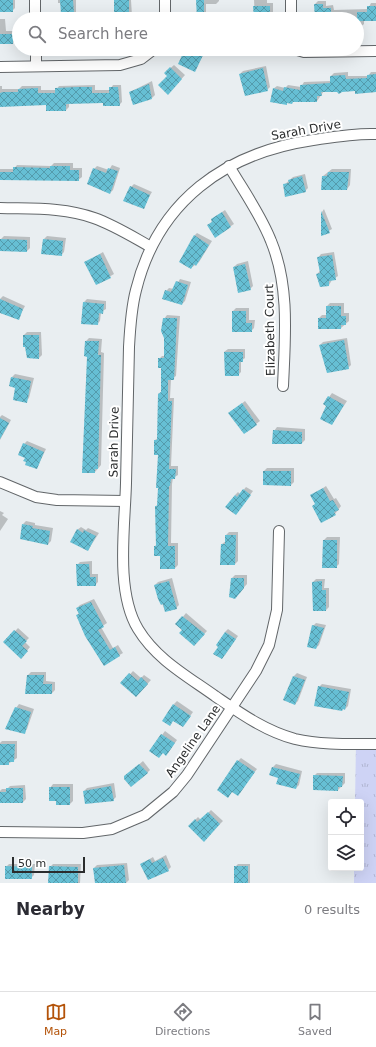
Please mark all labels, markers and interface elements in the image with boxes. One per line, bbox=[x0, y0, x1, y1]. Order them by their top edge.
search box bbox=[12, 12, 364, 56]
icon: search bbox=[26, 23, 48, 45]
text: Search here bbox=[58, 25, 148, 43]
street label: Sarah Drive bbox=[270, 117, 342, 143]
street label: Elizabeth Court bbox=[262, 284, 278, 376]
street label: Sarah Drive bbox=[106, 407, 122, 477]
street label: Angeline Lane bbox=[163, 702, 223, 780]
map controls bbox=[328, 799, 364, 871]
button: locate bbox=[328, 799, 364, 835]
button: layers bbox=[328, 835, 364, 871]
scale bar bbox=[12, 855, 85, 874]
text: 50 m bbox=[18, 857, 46, 870]
text: Nearby bbox=[16, 899, 85, 919]
text: 0 results bbox=[304, 902, 360, 917]
tab: Map bbox=[44, 1001, 67, 1038]
tab: Directions bbox=[155, 1001, 210, 1038]
tab: Saved bbox=[298, 1001, 332, 1038]

